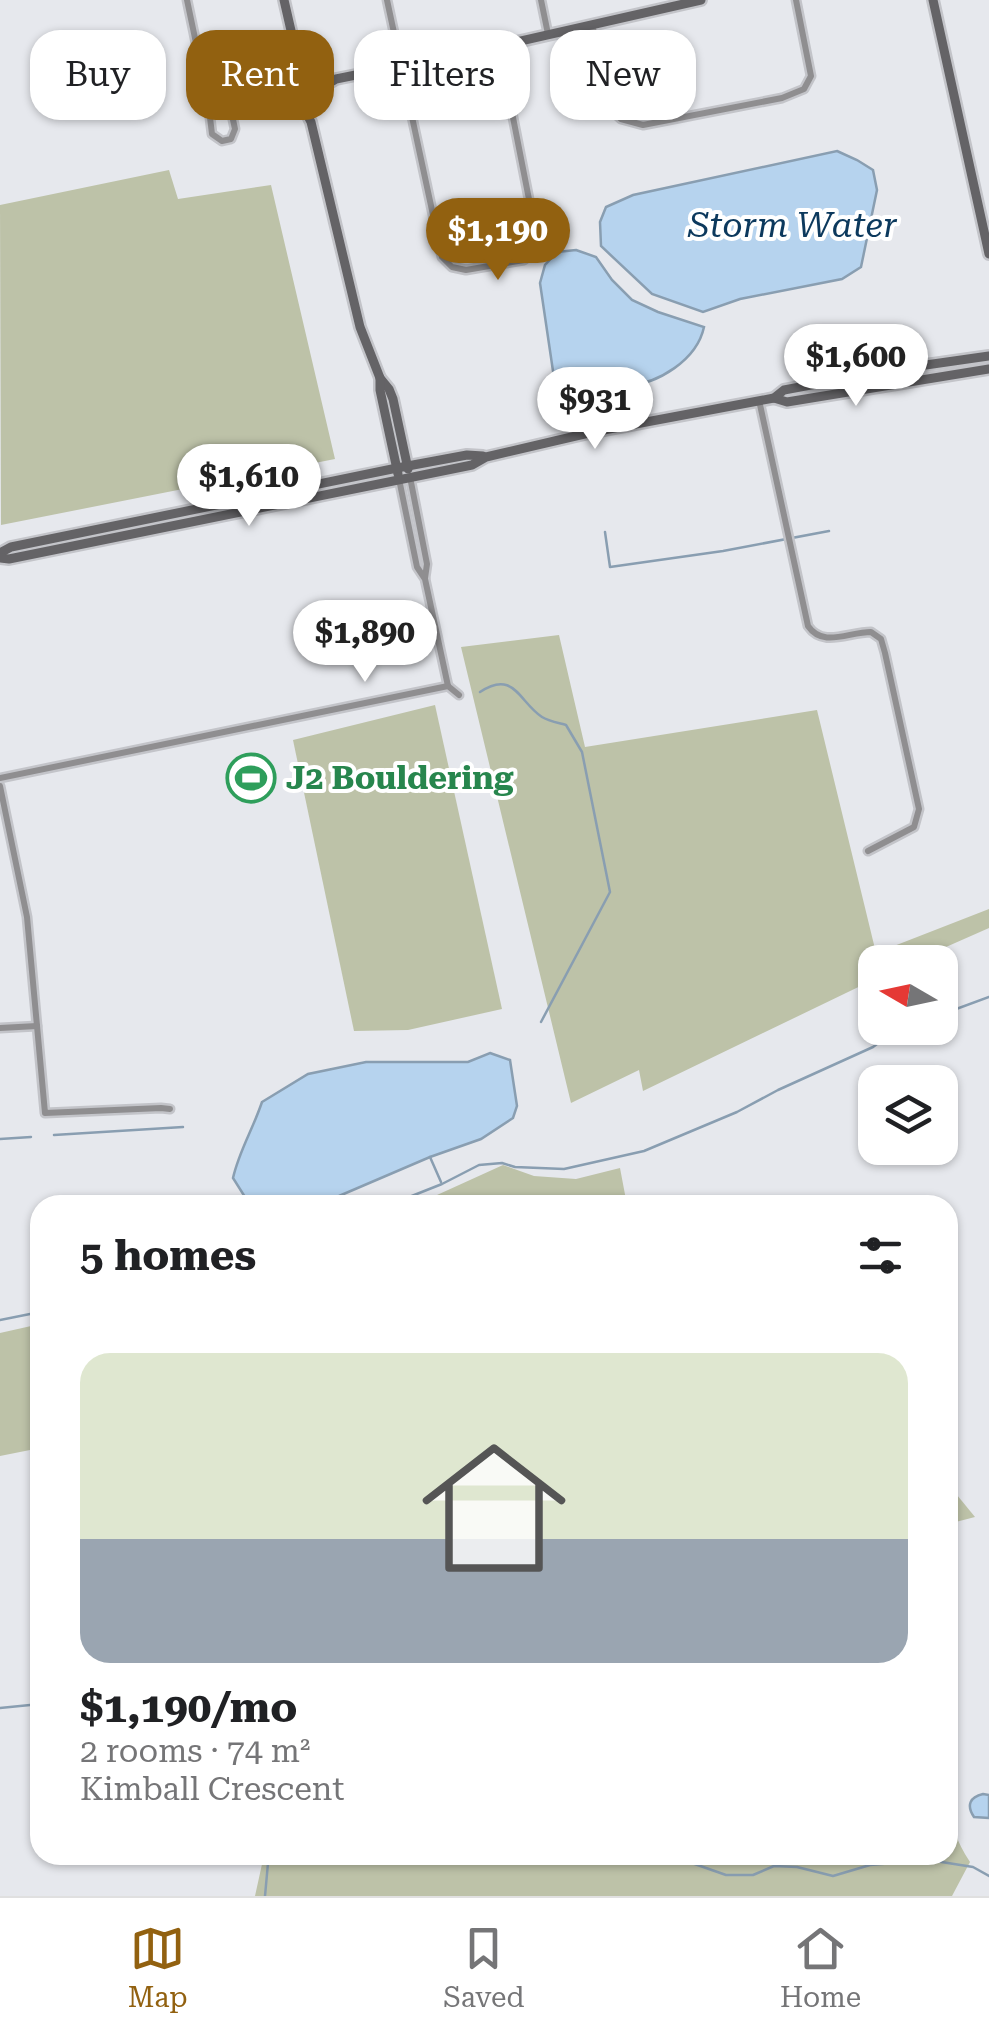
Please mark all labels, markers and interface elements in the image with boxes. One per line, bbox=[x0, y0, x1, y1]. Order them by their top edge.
chip: Buy bbox=[30, 30, 166, 120]
chip: Rent bbox=[186, 30, 334, 120]
chip: Filters bbox=[354, 30, 530, 120]
chip: New bbox=[550, 30, 696, 120]
pin: $1,190 bbox=[417, 198, 579, 283]
water label: Storm Water bbox=[687, 205, 898, 246]
text: $1,190 bbox=[448, 211, 548, 249]
pin: $1,600 bbox=[775, 324, 937, 409]
text: $1,600 bbox=[806, 337, 906, 375]
pin: $931 bbox=[536, 367, 654, 452]
text: $931 bbox=[559, 380, 631, 418]
pin: $1,610 bbox=[168, 444, 330, 529]
text: $1,610 bbox=[199, 457, 299, 495]
pin: $1,890 bbox=[284, 600, 446, 685]
text: $1,890 bbox=[315, 613, 415, 651]
sports icon: J2 Bouldering bbox=[225, 752, 277, 804]
place label: J2 Bouldering bbox=[286, 759, 514, 797]
north arrow bbox=[858, 945, 958, 1045]
map controls bbox=[858, 945, 958, 1165]
button: layers bbox=[858, 1065, 958, 1165]
icon: filters bbox=[853, 1228, 908, 1283]
text: 5 homes bbox=[80, 1231, 256, 1280]
icon: home bbox=[404, 1418, 584, 1598]
text: $1,190/mo bbox=[80, 1683, 297, 1732]
text: 2 rooms · 74 m² bbox=[80, 1732, 310, 1770]
text: Kimball Crescent bbox=[80, 1770, 344, 1808]
tab: Map bbox=[128, 1921, 188, 2014]
tab: Saved bbox=[443, 1921, 524, 2014]
tab: Home bbox=[780, 1921, 861, 2014]

